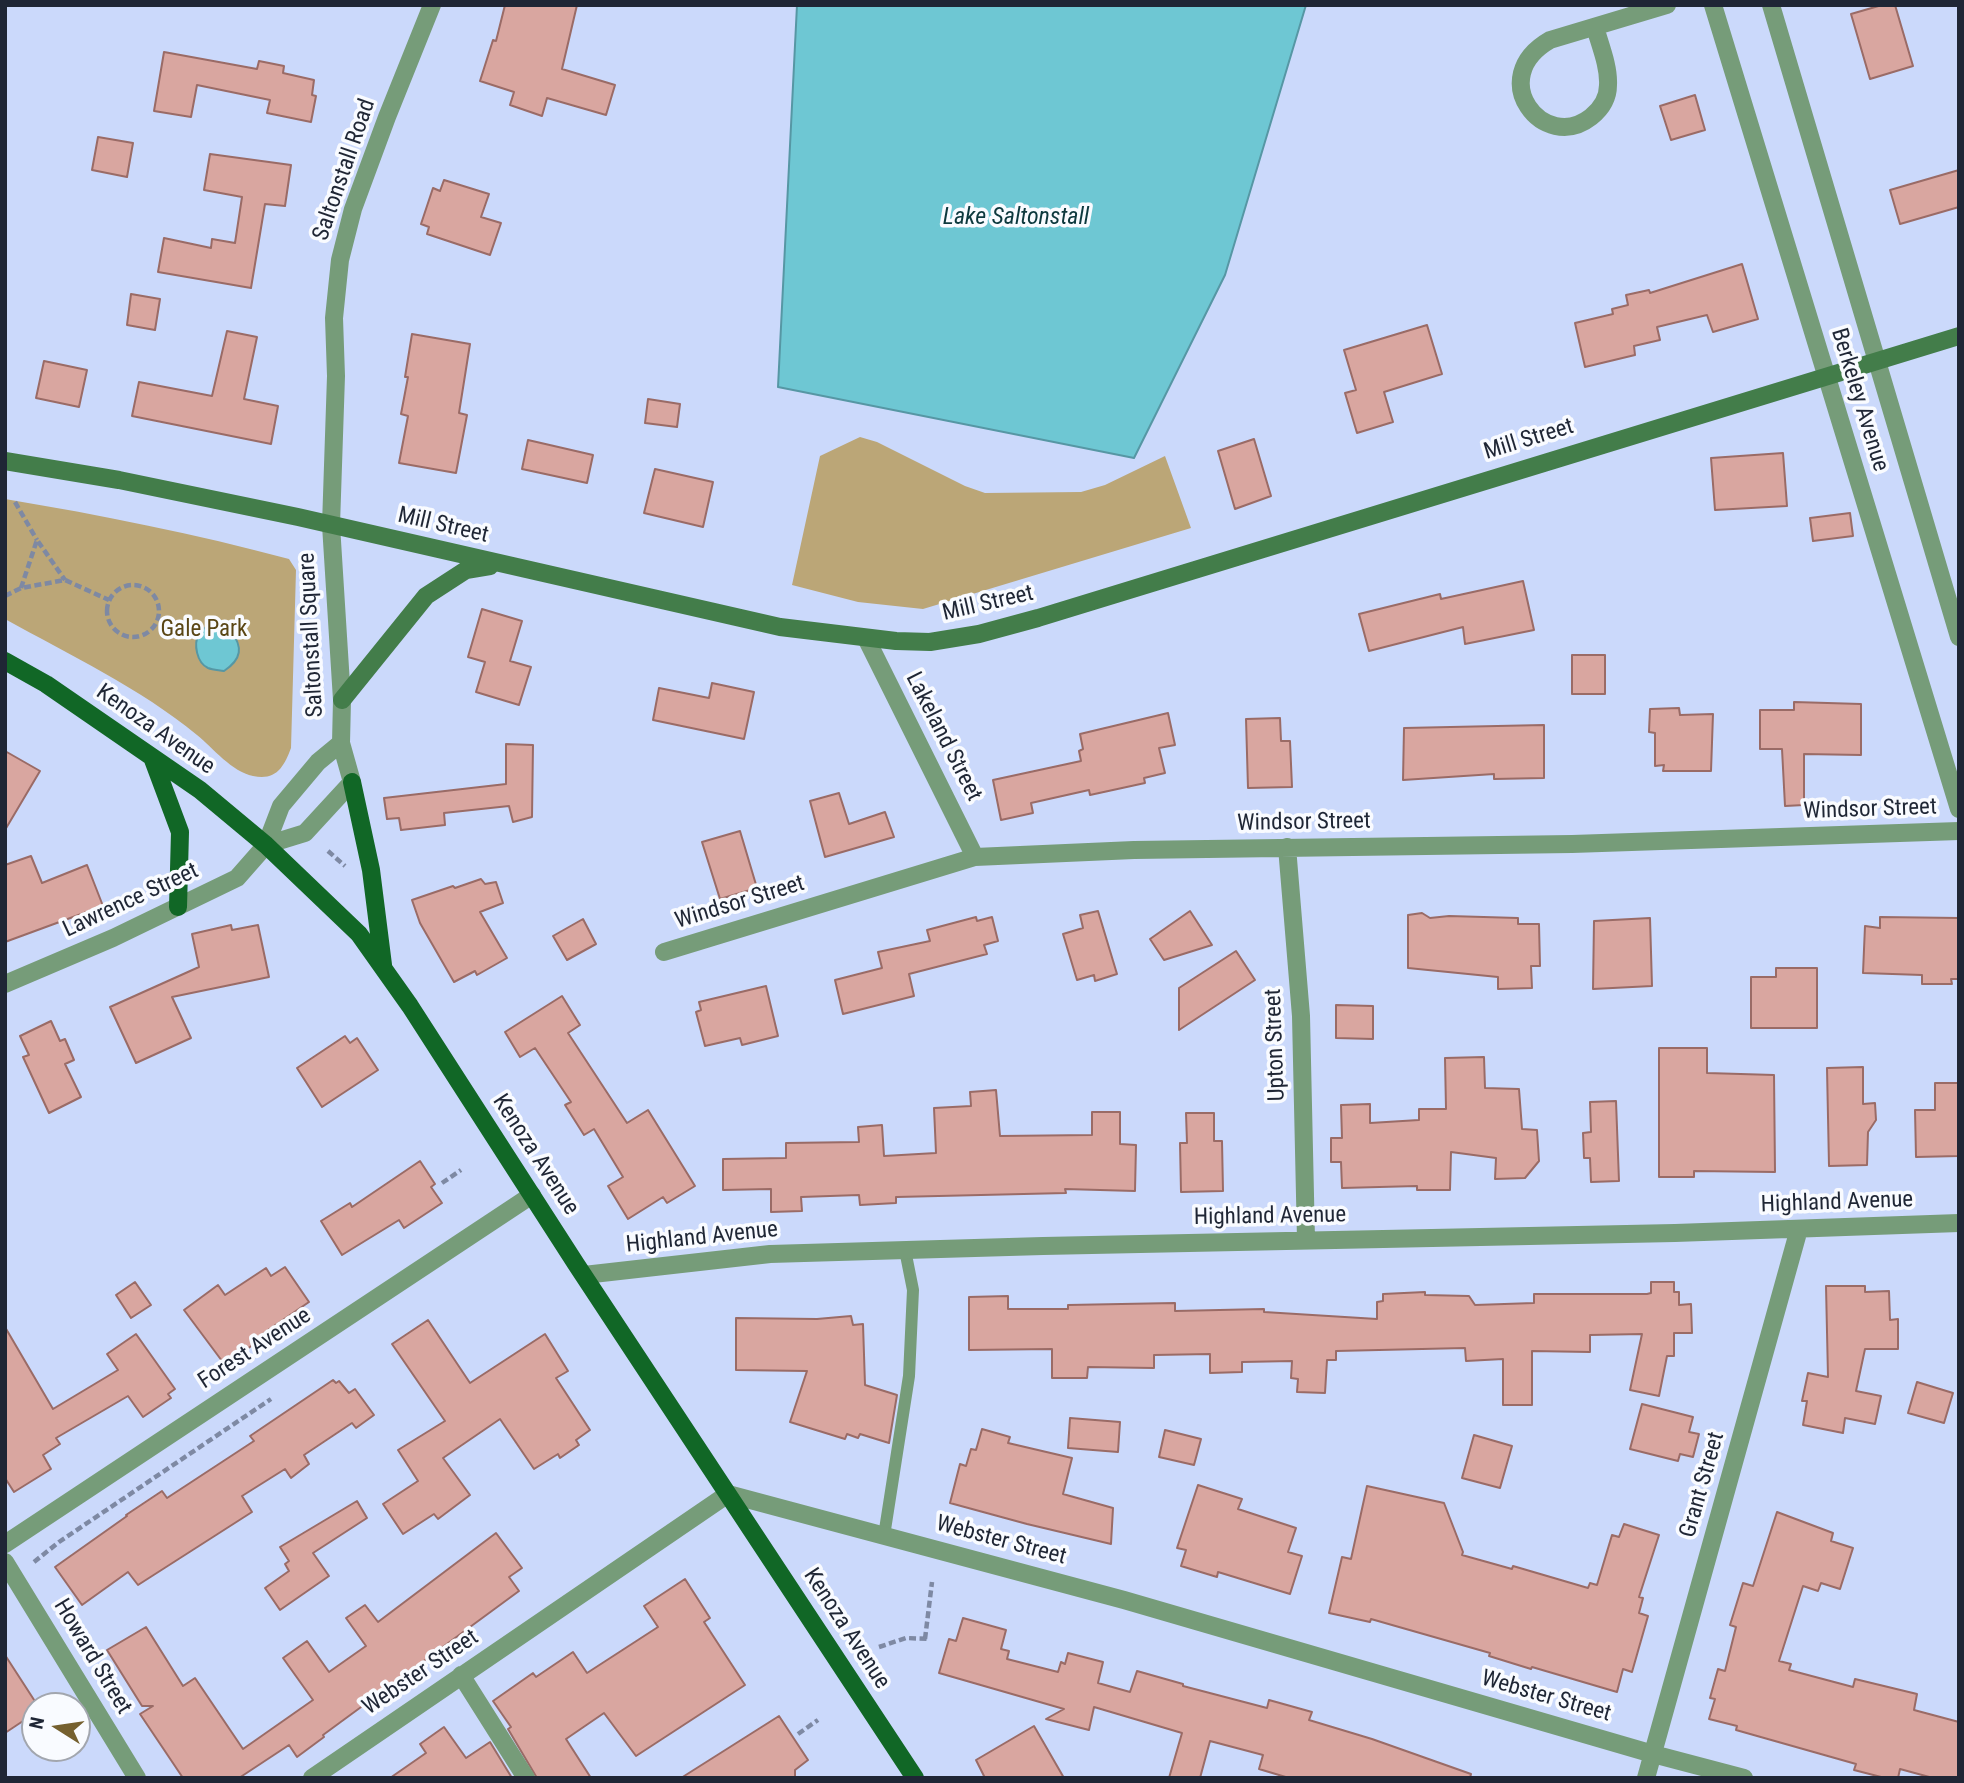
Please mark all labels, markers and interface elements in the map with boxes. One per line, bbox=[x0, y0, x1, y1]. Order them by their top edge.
street label: Saltonstall Road bbox=[308, 96, 382, 244]
water label: Lake Saltonstall bbox=[943, 204, 1089, 232]
street label: Berkeley Avenue bbox=[1824, 325, 1894, 475]
street label: Mill Street bbox=[1481, 413, 1577, 467]
street label: Mill Street bbox=[395, 502, 491, 550]
street label: Saltonstall Square bbox=[294, 552, 330, 718]
street label: Mill Street bbox=[940, 580, 1036, 628]
park label: Gale Park bbox=[161, 616, 247, 644]
street label: Lakeland Street bbox=[899, 668, 987, 806]
street label: Kenoza Avenue bbox=[91, 679, 219, 781]
street label: Windsor Street bbox=[1803, 794, 1937, 826]
street label: Windsor Street bbox=[1237, 808, 1371, 838]
street label: Lawrence Street bbox=[59, 858, 203, 944]
street label: Windsor Street bbox=[672, 870, 808, 936]
street label: Upton Street bbox=[1260, 988, 1292, 1102]
street label: Kenoza Avenue bbox=[486, 1090, 584, 1220]
street label: Highland Avenue bbox=[1760, 1187, 1914, 1219]
street label: Highland Avenue bbox=[1194, 1202, 1346, 1232]
street label: Highland Avenue bbox=[625, 1216, 779, 1260]
street label: Forest Avenue bbox=[194, 1302, 316, 1396]
street label: Grant Street bbox=[1675, 1429, 1731, 1541]
street label: Webster Street bbox=[933, 1510, 1069, 1572]
street label: Kenoza Avenue bbox=[797, 1564, 895, 1694]
street label: Howard Street bbox=[47, 1595, 137, 1719]
street label: Webster Street bbox=[358, 1624, 484, 1722]
street label: Webster Street bbox=[1478, 1665, 1614, 1729]
north arrow bbox=[21, 1692, 91, 1762]
text: N bbox=[24, 1715, 49, 1731]

